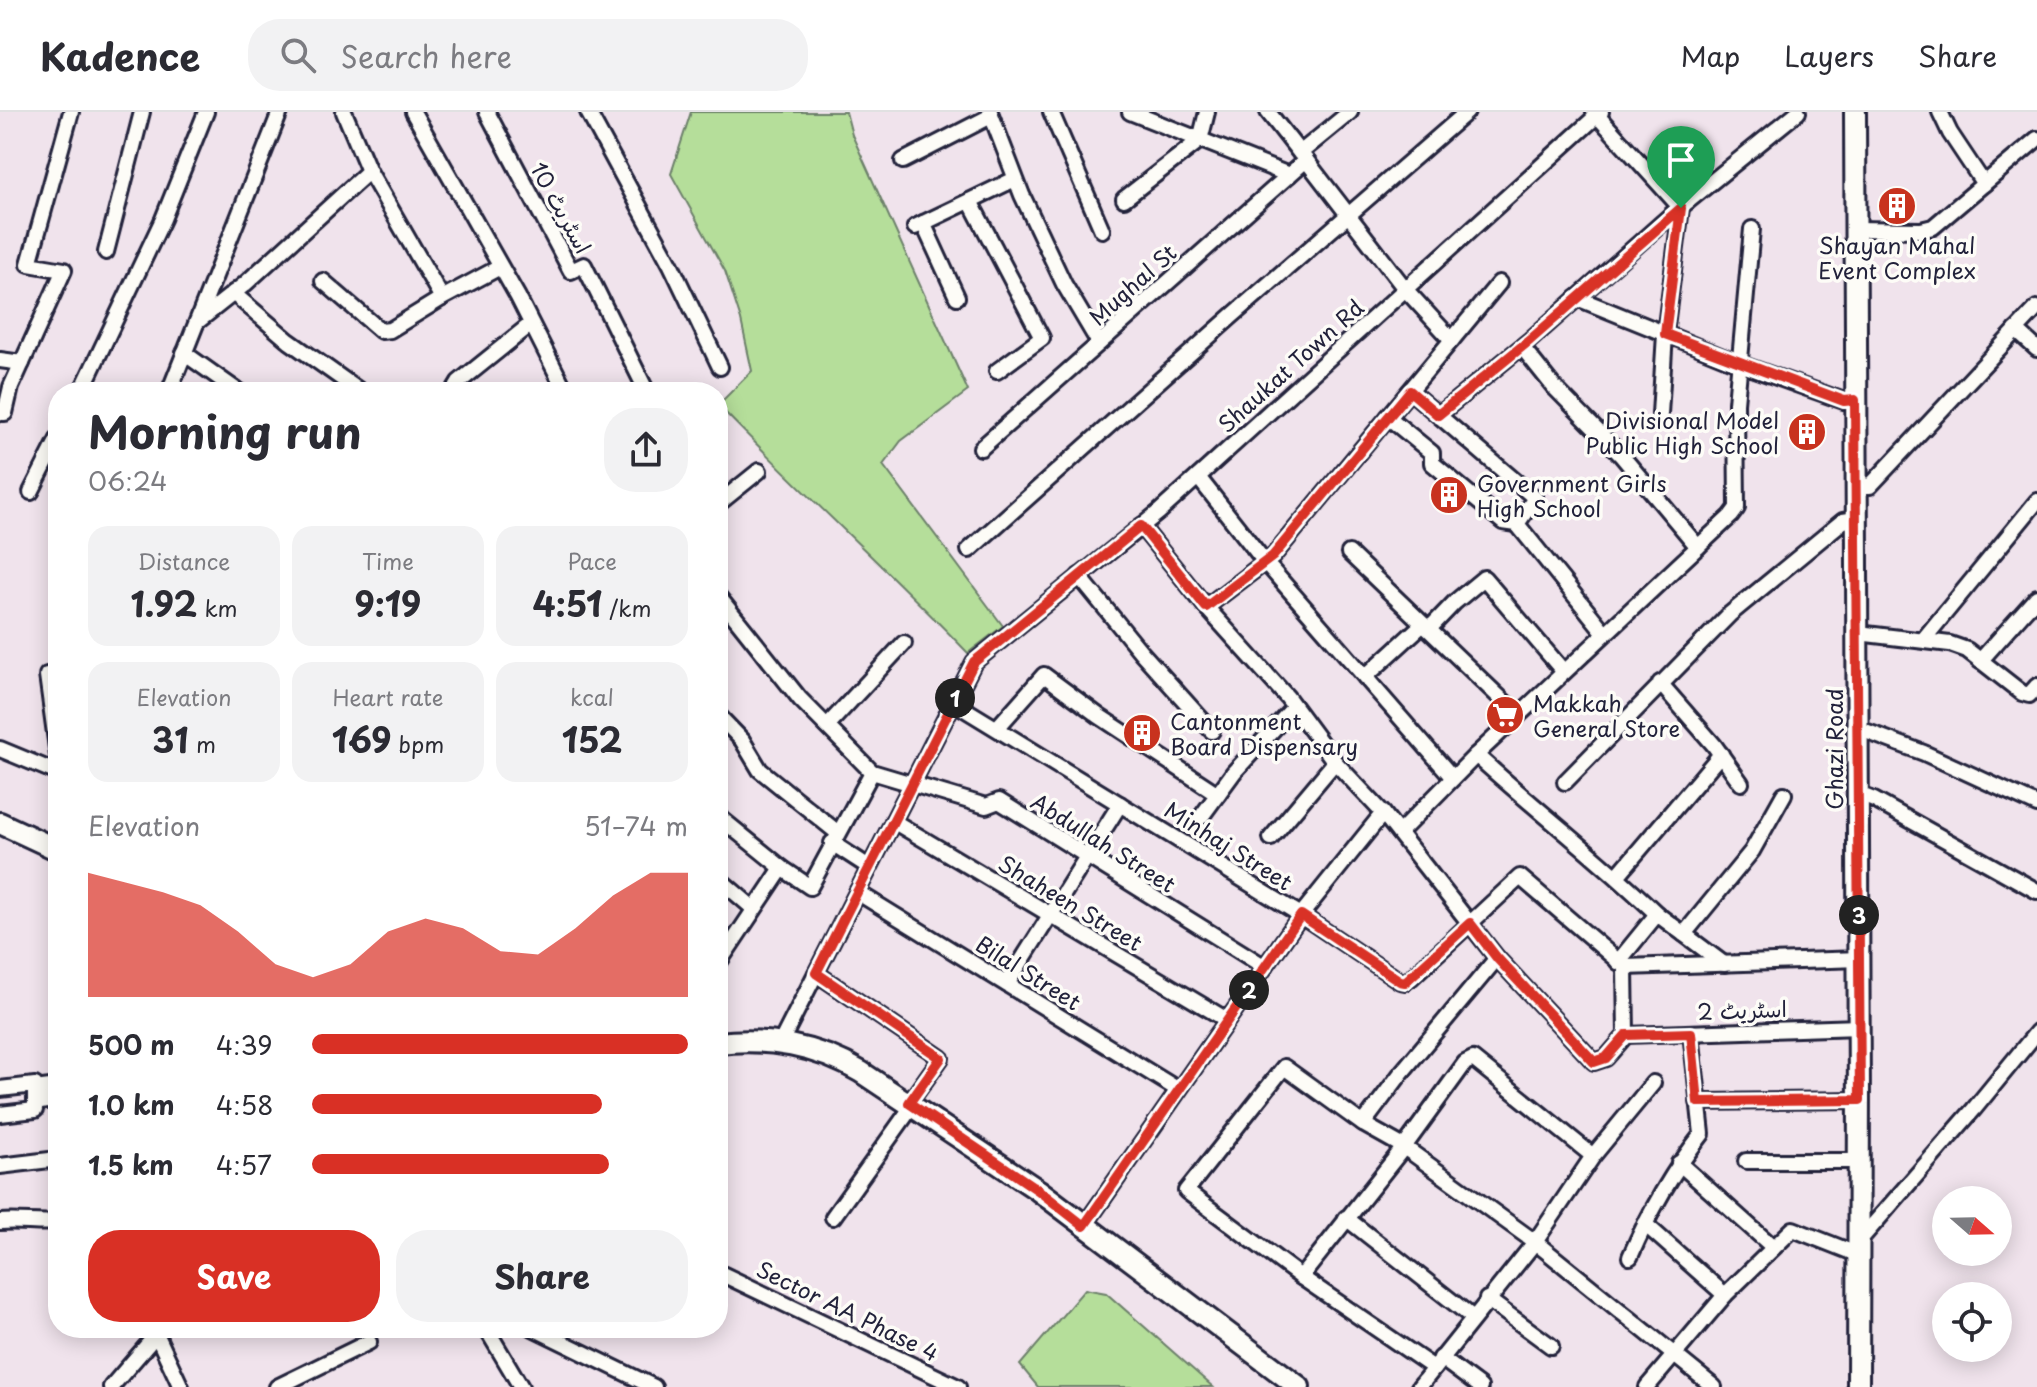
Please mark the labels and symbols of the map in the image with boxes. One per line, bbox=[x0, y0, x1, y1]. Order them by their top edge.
pin bbox=[1647, 126, 1715, 208]
street label: اسٹریٹ 10 bbox=[523, 155, 601, 259]
building icon: Shayan Mahal Event Complex bbox=[1876, 185, 1918, 227]
place label: Shayan Mahal Event Complex bbox=[1818, 228, 1976, 286]
street label: Mughal St bbox=[1081, 236, 1183, 332]
street label: Shaukat Town Rd bbox=[1210, 291, 1370, 439]
place label: Divisional Model Public High School bbox=[1585, 403, 1779, 461]
building icon: Divisional Model Public High School bbox=[1786, 411, 1828, 453]
place label: Government Girls High School bbox=[1477, 466, 1666, 524]
building icon: Government Girls High School bbox=[1428, 474, 1470, 516]
pin: 1 bbox=[935, 678, 975, 718]
place label: Makkah General Store bbox=[1533, 686, 1680, 744]
street label: Ghazi Road bbox=[1817, 688, 1850, 810]
supermarket icon: Makkah General Store bbox=[1484, 694, 1526, 736]
place label: Cantonment Board Dispensary bbox=[1170, 704, 1358, 762]
building icon: Cantonment Board Dispensary bbox=[1121, 712, 1163, 754]
street label: Abdullah Street bbox=[1025, 784, 1183, 900]
street label: Minhaj Street bbox=[1159, 792, 1299, 898]
street label: Shaheen Street bbox=[993, 846, 1149, 958]
pin: 3 bbox=[1839, 895, 1879, 935]
street label: Bilal Street bbox=[970, 927, 1088, 1017]
pin: 2 bbox=[1229, 970, 1269, 1010]
street label: اسٹریٹ 2 bbox=[1697, 991, 1787, 1027]
north arrow bbox=[1932, 1186, 2012, 1266]
street label: Sector AA Phase 4 bbox=[751, 1252, 945, 1368]

